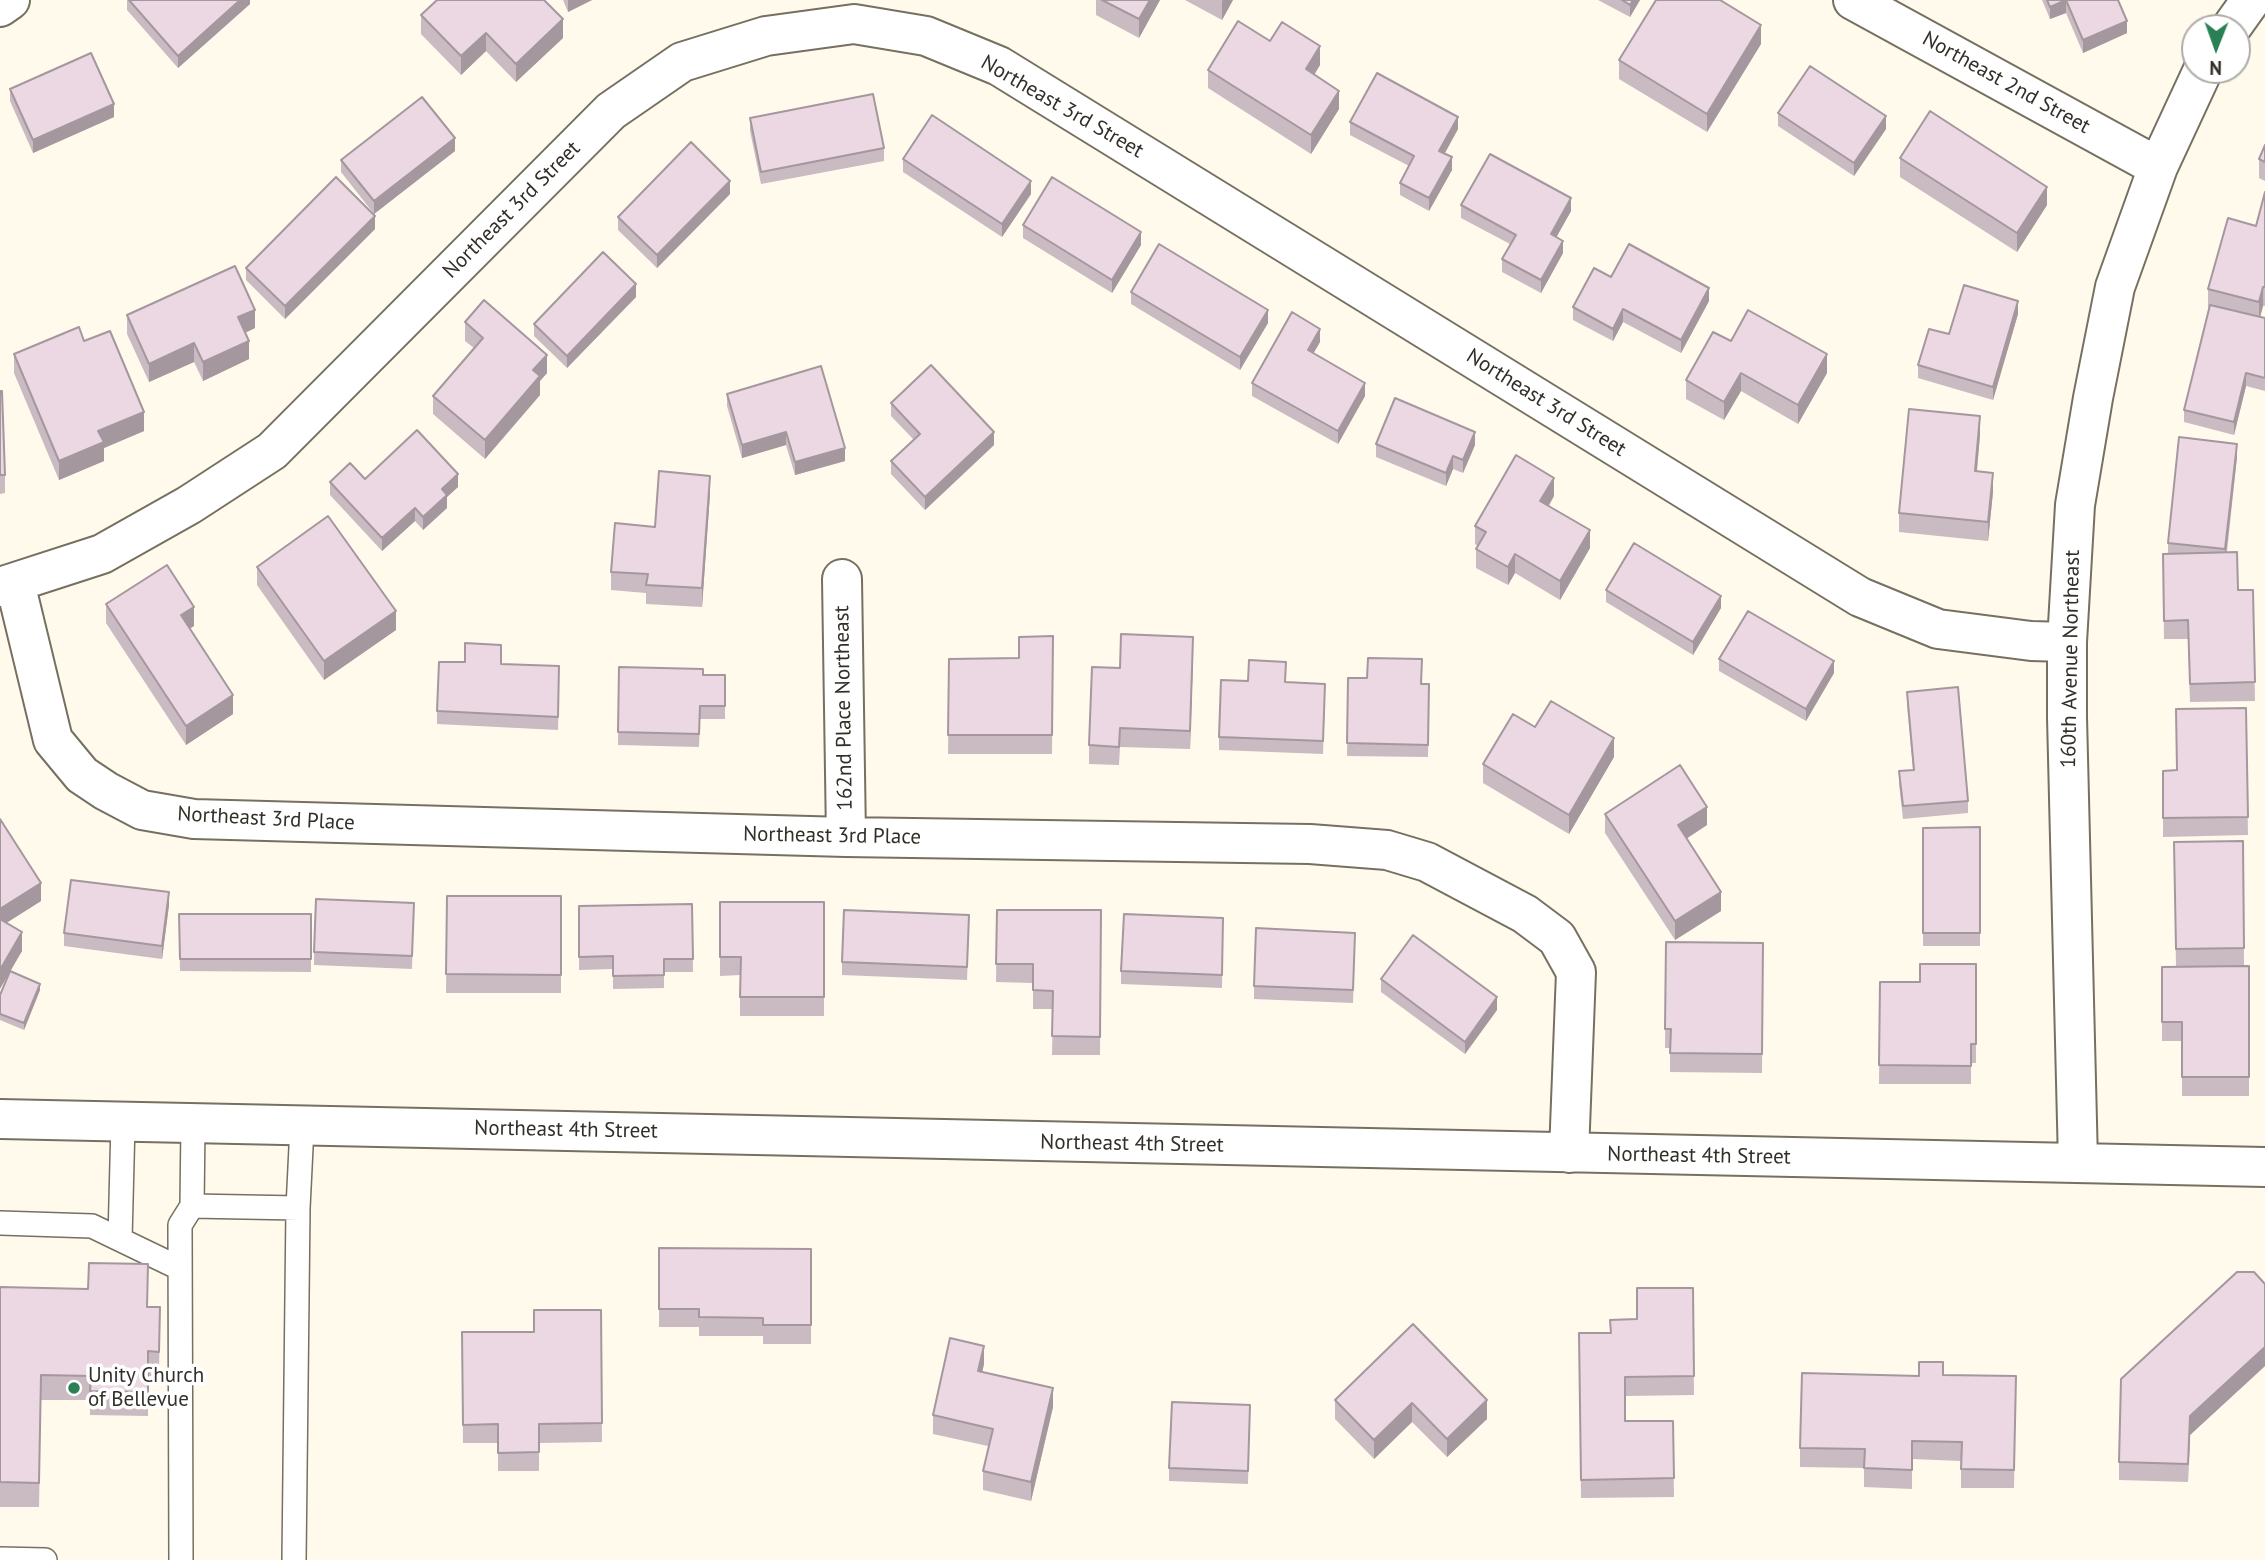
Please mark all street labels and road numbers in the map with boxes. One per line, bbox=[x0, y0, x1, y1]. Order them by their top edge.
street label: Northeast 2nd Street bbox=[1918, 26, 2094, 140]
street label: Northeast 3rd Street bbox=[976, 50, 1148, 164]
street label: Northeast 3rd Street bbox=[438, 136, 586, 284]
street label: Northeast 3rd Street bbox=[1461, 344, 1631, 462]
street label: 160th Avenue Northeast bbox=[2056, 550, 2086, 768]
street label: 162nd Place Northeast bbox=[830, 605, 858, 811]
street label: Northeast 3rd Place bbox=[177, 802, 355, 836]
street label: Northeast 3rd Place bbox=[743, 822, 921, 850]
street label: Northeast 4th Street bbox=[474, 1116, 658, 1144]
street label: Northeast 4th Street bbox=[1040, 1130, 1224, 1158]
street label: Northeast 4th Street bbox=[1607, 1142, 1791, 1170]

